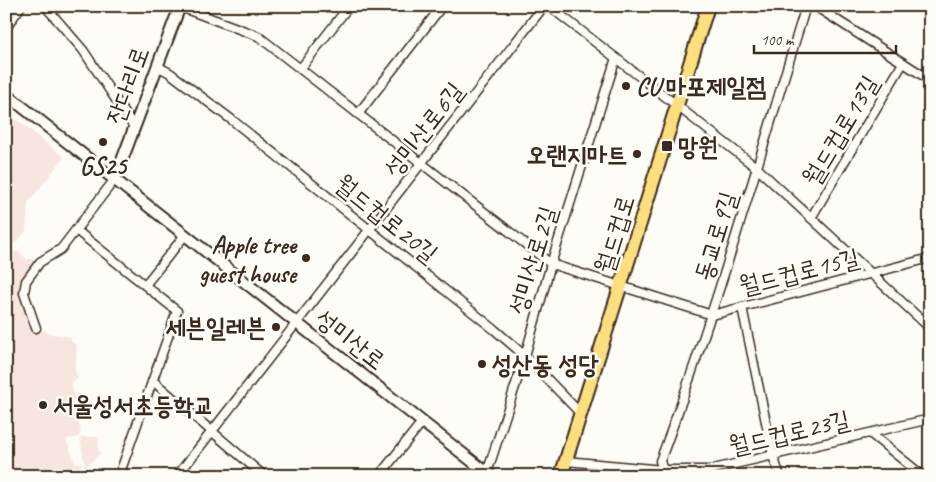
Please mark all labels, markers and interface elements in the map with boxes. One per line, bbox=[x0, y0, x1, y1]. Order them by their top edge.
scale bar bbox=[754, 22, 896, 54]
text: 100 m bbox=[761, 31, 795, 50]
street label: 잔다리로 bbox=[99, 42, 157, 129]
street label: 월드컵로13길 bbox=[795, 70, 886, 192]
place label: CU 마포제일점 bbox=[636, 71, 766, 103]
street label: 성미산로6길 bbox=[377, 76, 471, 184]
marker: CU 마포제일점 bbox=[620, 80, 632, 92]
place label: 망원 bbox=[678, 131, 718, 163]
marker: GS25 bbox=[97, 136, 109, 148]
place label: 오랜지마트 bbox=[526, 139, 627, 171]
marker: 망원 bbox=[660, 139, 674, 153]
marker: 오랜지마트 bbox=[631, 148, 643, 160]
place label: GS25 bbox=[80, 150, 128, 182]
street label: 월드컵로20길 bbox=[328, 168, 444, 270]
street label: 동교로9길 bbox=[687, 188, 745, 285]
street label: 월드컵로 bbox=[588, 191, 642, 277]
street label: 성미산로2길 bbox=[501, 202, 565, 318]
place label: Apple tree guest house bbox=[199, 229, 298, 290]
street label: 월드컵로15길 bbox=[736, 242, 863, 302]
marker: Apple tree guest house bbox=[300, 252, 312, 264]
street label: 성미산로 bbox=[309, 302, 392, 377]
place label: 세븐일레븐 bbox=[165, 312, 266, 344]
marker: 세븐일레븐 bbox=[270, 321, 282, 333]
place label: 성산동 성당 bbox=[492, 349, 599, 381]
marker: 성산동 성당 bbox=[476, 358, 488, 370]
place label: 서울성서초등학교 bbox=[53, 390, 214, 422]
marker: 서울성서초등학교 bbox=[37, 399, 49, 411]
street label: 월드컵로23길 bbox=[726, 404, 853, 462]

